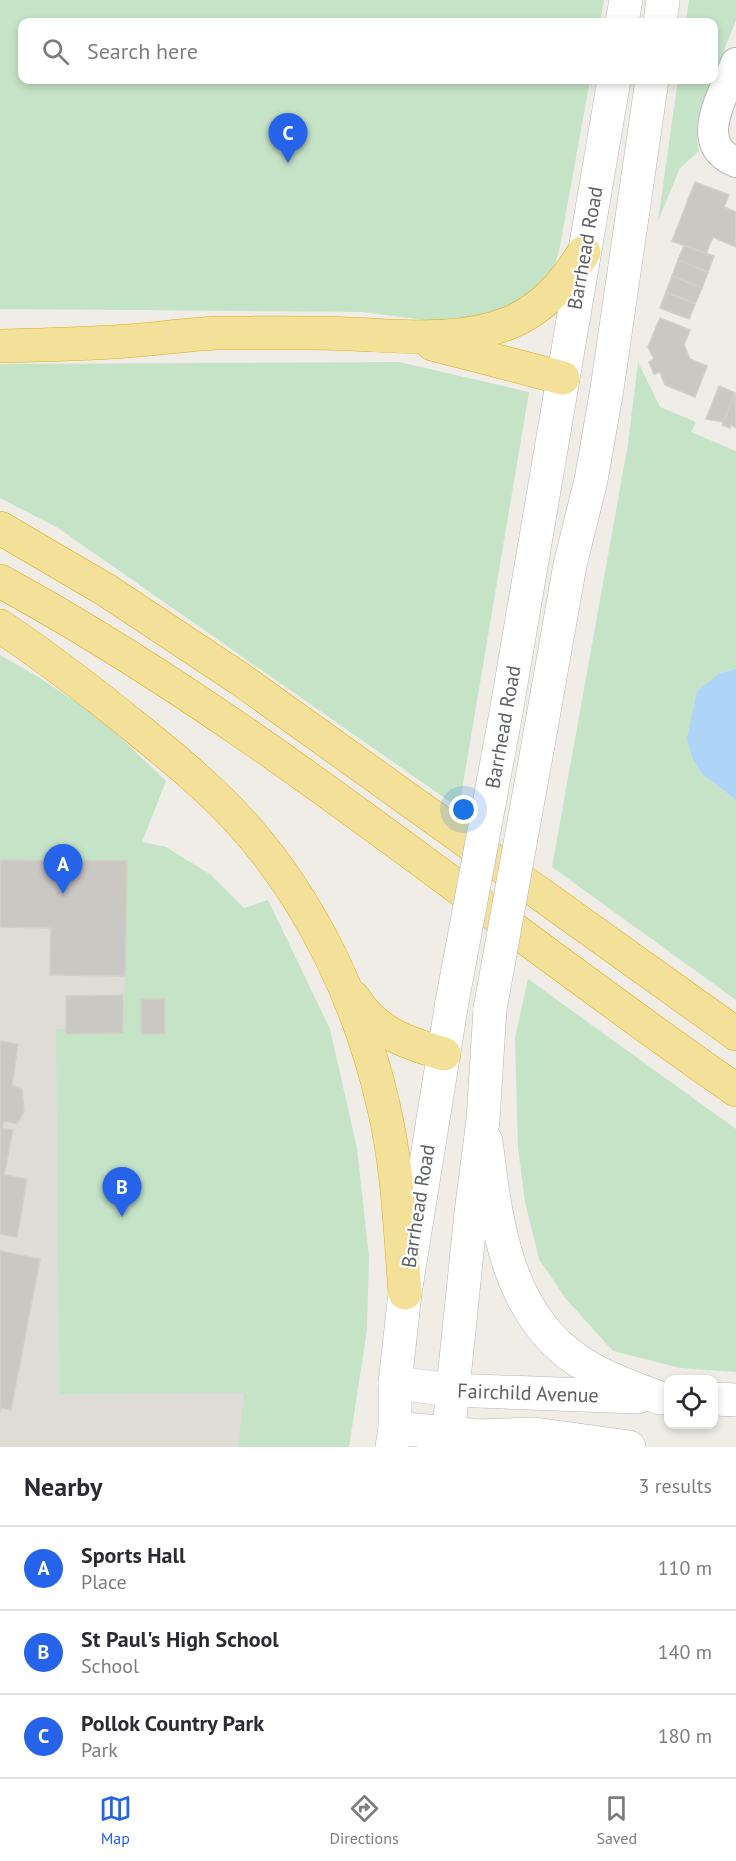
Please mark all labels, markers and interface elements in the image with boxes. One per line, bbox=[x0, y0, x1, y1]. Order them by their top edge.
search box bbox=[18, 18, 718, 84]
icon: search bbox=[39, 35, 72, 68]
text: Search here bbox=[87, 37, 198, 65]
pin: C bbox=[268, 114, 308, 163]
street label: Barrhead Road bbox=[561, 184, 609, 312]
street label: Barrhead Road bbox=[479, 663, 527, 791]
your location bbox=[449, 795, 478, 824]
pin: A bbox=[44, 844, 82, 894]
street label: Barrhead Road bbox=[395, 1142, 441, 1270]
pin: B bbox=[102, 1168, 142, 1217]
map controls bbox=[664, 1375, 718, 1429]
button: locate bbox=[664, 1375, 718, 1429]
street label: Fairchild Avenue bbox=[457, 1378, 599, 1408]
text: Nearby bbox=[24, 1470, 102, 1503]
text: 3 results bbox=[639, 1473, 712, 1499]
text: Sports Hall bbox=[81, 1541, 185, 1569]
text: A bbox=[37, 1555, 50, 1581]
text: 110 m bbox=[658, 1555, 712, 1581]
text: Place bbox=[81, 1569, 127, 1595]
text: St Paul's High School bbox=[81, 1625, 279, 1653]
text: B bbox=[38, 1639, 49, 1665]
text: 140 m bbox=[658, 1639, 712, 1665]
text: School bbox=[81, 1653, 139, 1679]
text: Pollok Country Park bbox=[81, 1709, 264, 1737]
text: C bbox=[38, 1723, 49, 1749]
text: 180 m bbox=[658, 1723, 712, 1749]
text: Park bbox=[81, 1737, 118, 1763]
tab: Map bbox=[99, 1792, 132, 1848]
tab: Directions bbox=[330, 1792, 399, 1848]
tab: Saved bbox=[596, 1792, 637, 1848]

